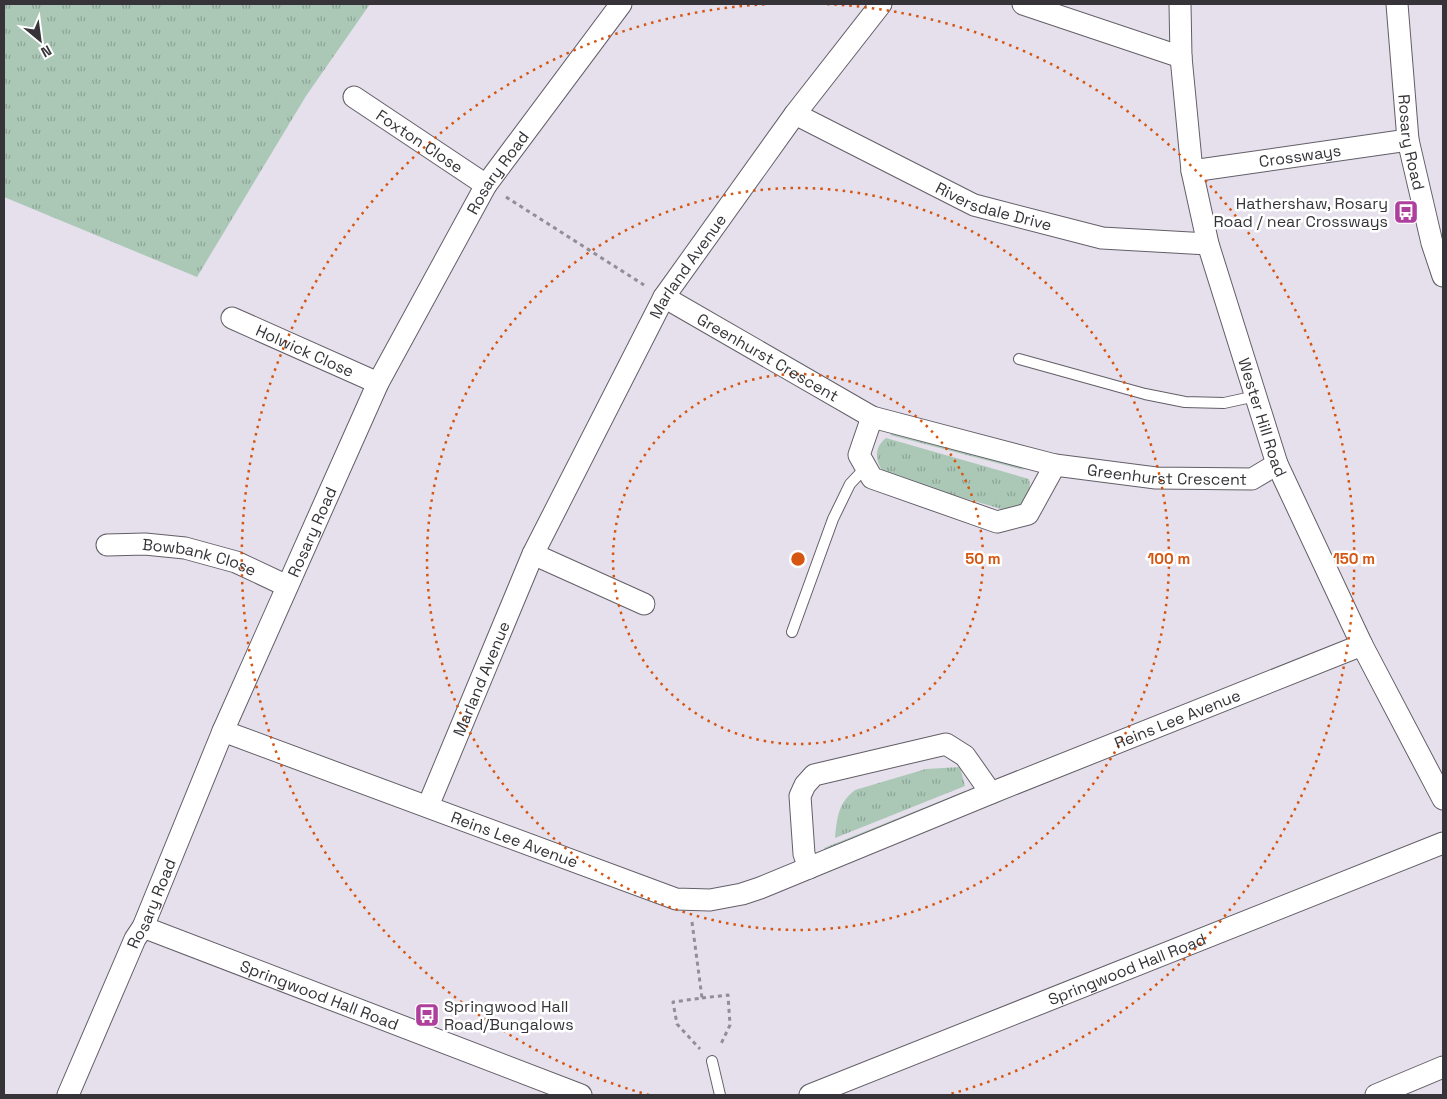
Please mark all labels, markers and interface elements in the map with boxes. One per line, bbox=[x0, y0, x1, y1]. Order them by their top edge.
north arrow bbox=[15, 15, 65, 65]
text: N bbox=[38, 41, 55, 62]
street label: Rosary Road bbox=[1393, 93, 1429, 192]
street label: Foxton Close bbox=[372, 105, 467, 178]
street label: Rosary Road bbox=[462, 127, 534, 218]
street label: Crossways bbox=[1258, 140, 1342, 172]
street label: Riversdale Drive bbox=[932, 177, 1054, 236]
place label: Hathershaw, Rosary Road / near Crossways bbox=[1213, 193, 1388, 232]
bus stop icon: Hathershaw, Rosary Road / near Crossways bbox=[1393, 199, 1419, 225]
street label: Marland Avenue bbox=[645, 210, 731, 322]
street label: Greenhurst Crescent bbox=[693, 308, 842, 407]
street label: Holwick Close bbox=[252, 320, 357, 382]
street label: Wester Hill Road bbox=[1233, 355, 1292, 481]
street label: Greenhurst Crescent bbox=[1086, 459, 1247, 490]
street label: Rosary Road bbox=[283, 483, 341, 580]
street label: Bowbank Close bbox=[141, 534, 260, 581]
text: 50 m bbox=[965, 549, 1001, 568]
text: 100 m bbox=[1148, 549, 1190, 568]
text: 150 m bbox=[1333, 549, 1375, 568]
centre of rings bbox=[789, 550, 807, 568]
street label: Marland Avenue bbox=[448, 618, 515, 740]
street label: Reins Lee Avenue bbox=[1111, 685, 1244, 754]
street label: Reins Lee Avenue bbox=[448, 806, 581, 873]
street label: Rosary Road bbox=[122, 855, 181, 952]
street label: Springwood Hall Road bbox=[1045, 929, 1209, 1010]
street label: Springwood Hall Road bbox=[237, 955, 401, 1035]
place label: Springwood Hall Road/Bungalows bbox=[444, 996, 574, 1035]
bus stop icon: Springwood Hall Road/Bungalows bbox=[414, 1002, 440, 1028]

